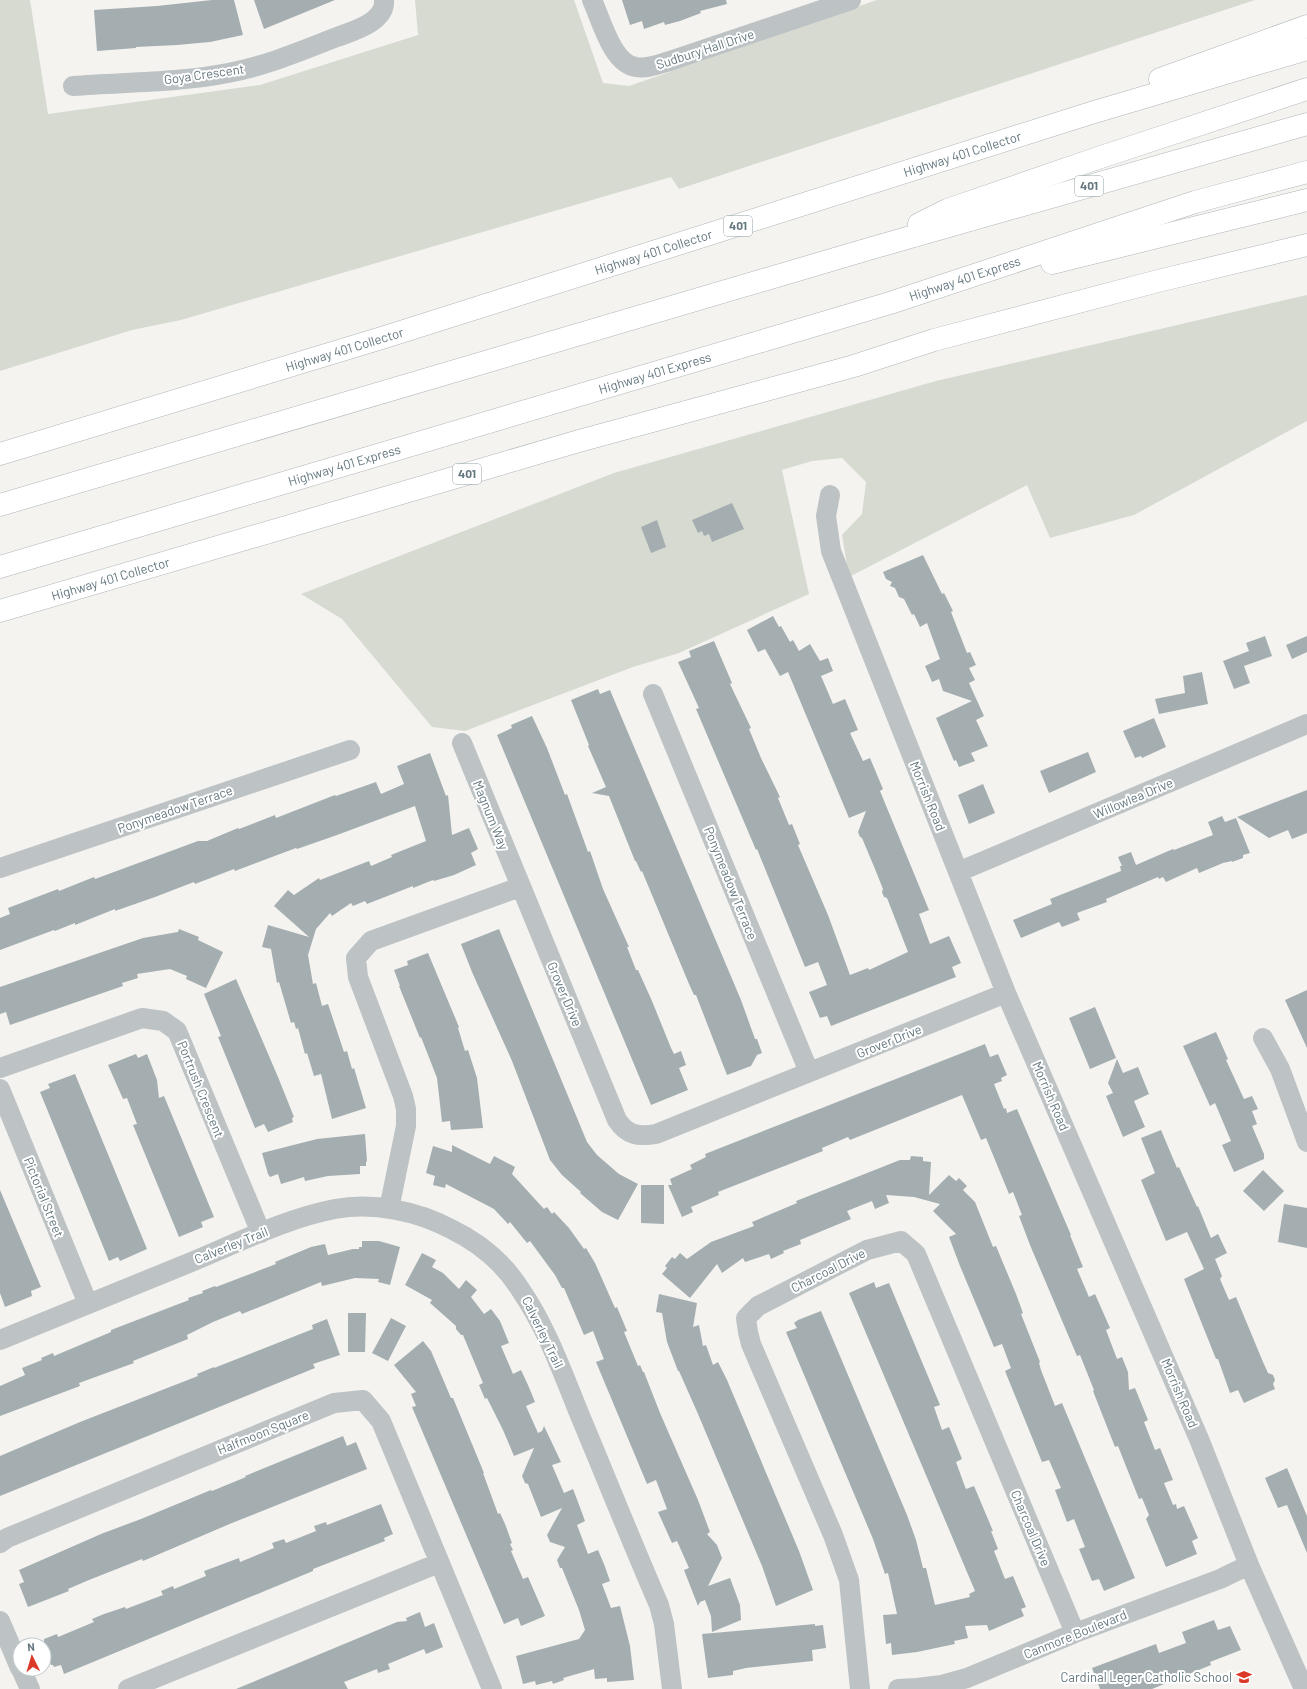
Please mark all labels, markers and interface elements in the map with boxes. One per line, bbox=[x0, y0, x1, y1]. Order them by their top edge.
street label: Sudbury Hall Drive bbox=[654, 26, 756, 72]
street label: Goya Crescent bbox=[163, 60, 245, 88]
street label: Highway 401 Collector bbox=[901, 128, 1023, 180]
road number: 401 bbox=[1075, 176, 1103, 196]
road number: 401 bbox=[724, 216, 752, 236]
street label: Highway 401 Collector bbox=[593, 226, 714, 278]
street label: Highway 401 Express bbox=[907, 252, 1023, 304]
street label: Highway 401 Collector bbox=[284, 324, 406, 375]
street label: Highway 401 Express bbox=[597, 349, 713, 397]
street label: Highway 401 Express bbox=[286, 441, 402, 489]
road number: 401 bbox=[453, 464, 481, 484]
street label: Highway 401 Collector bbox=[49, 554, 172, 604]
street label: Morrish Road bbox=[907, 759, 949, 833]
street label: Willowlea Drive bbox=[1091, 774, 1175, 822]
street label: Magnum Way bbox=[470, 778, 512, 852]
street label: Ponymeadow Terrace bbox=[115, 782, 235, 836]
street label: Ponymeadow Terrace bbox=[701, 824, 761, 942]
street label: Grover Drive bbox=[544, 959, 586, 1029]
street label: Grover Drive bbox=[854, 1021, 924, 1061]
street label: Portrush Crescent bbox=[174, 1038, 228, 1140]
street label: Morrish Road bbox=[1029, 1059, 1073, 1133]
street label: Pictorial Street bbox=[21, 1155, 67, 1239]
street label: Calverley Trail bbox=[192, 1223, 270, 1267]
street label: Charcoal Drive bbox=[788, 1244, 868, 1296]
street label: Calverley Trail bbox=[519, 1294, 567, 1370]
street label: Morrish Road bbox=[1158, 1356, 1202, 1430]
street label: Halfmoon Square bbox=[215, 1406, 311, 1458]
street label: Charcoal Drive bbox=[1008, 1487, 1054, 1569]
street label: Canmore Boulevard bbox=[1021, 1606, 1129, 1662]
north arrow bbox=[12, 1637, 52, 1677]
text: N bbox=[27, 1640, 35, 1653]
school or university icon: Cardinal Leger Catholic School bbox=[1235, 1668, 1253, 1686]
place label: Cardinal Leger Catholic School bbox=[1060, 1669, 1232, 1685]

